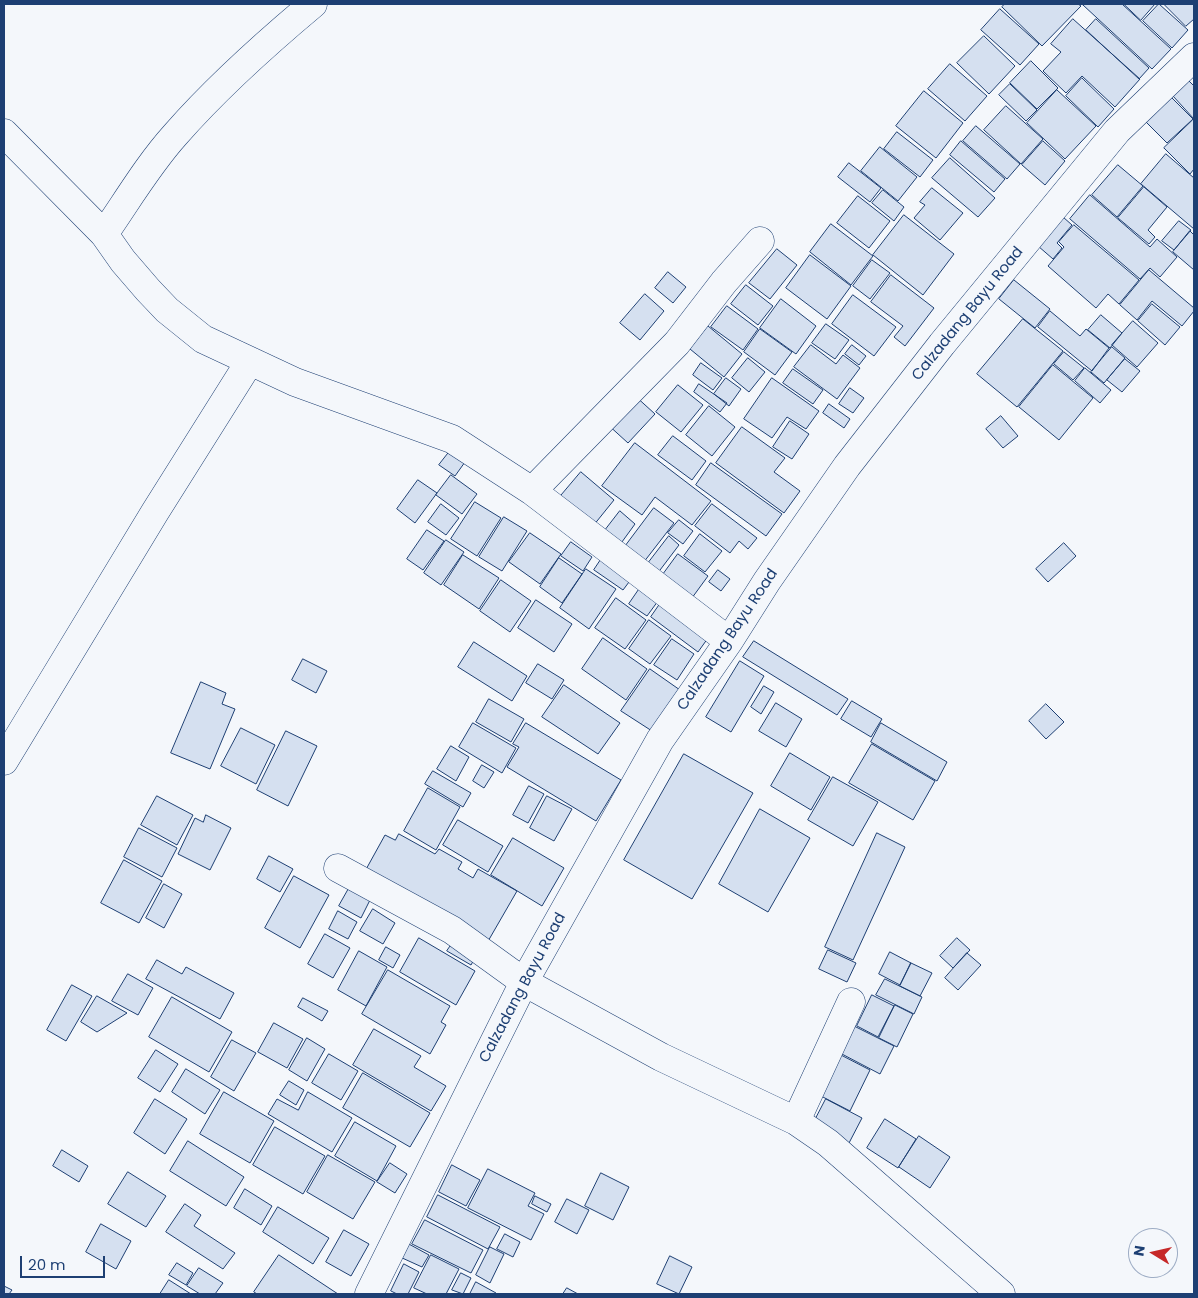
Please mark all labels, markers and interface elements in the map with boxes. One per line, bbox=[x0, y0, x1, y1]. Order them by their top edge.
street label: Calzadang Bayu Road bbox=[909, 244, 1027, 384]
street label: Calzadang Bayu Road bbox=[674, 566, 782, 714]
street label: Calzadang Bayu Road bbox=[476, 910, 570, 1066]
north arrow bbox=[1128, 1228, 1178, 1278]
text: N bbox=[1128, 1244, 1150, 1258]
scale bar bbox=[22, 1246, 108, 1278]
text: 20 m bbox=[28, 1254, 66, 1275]

